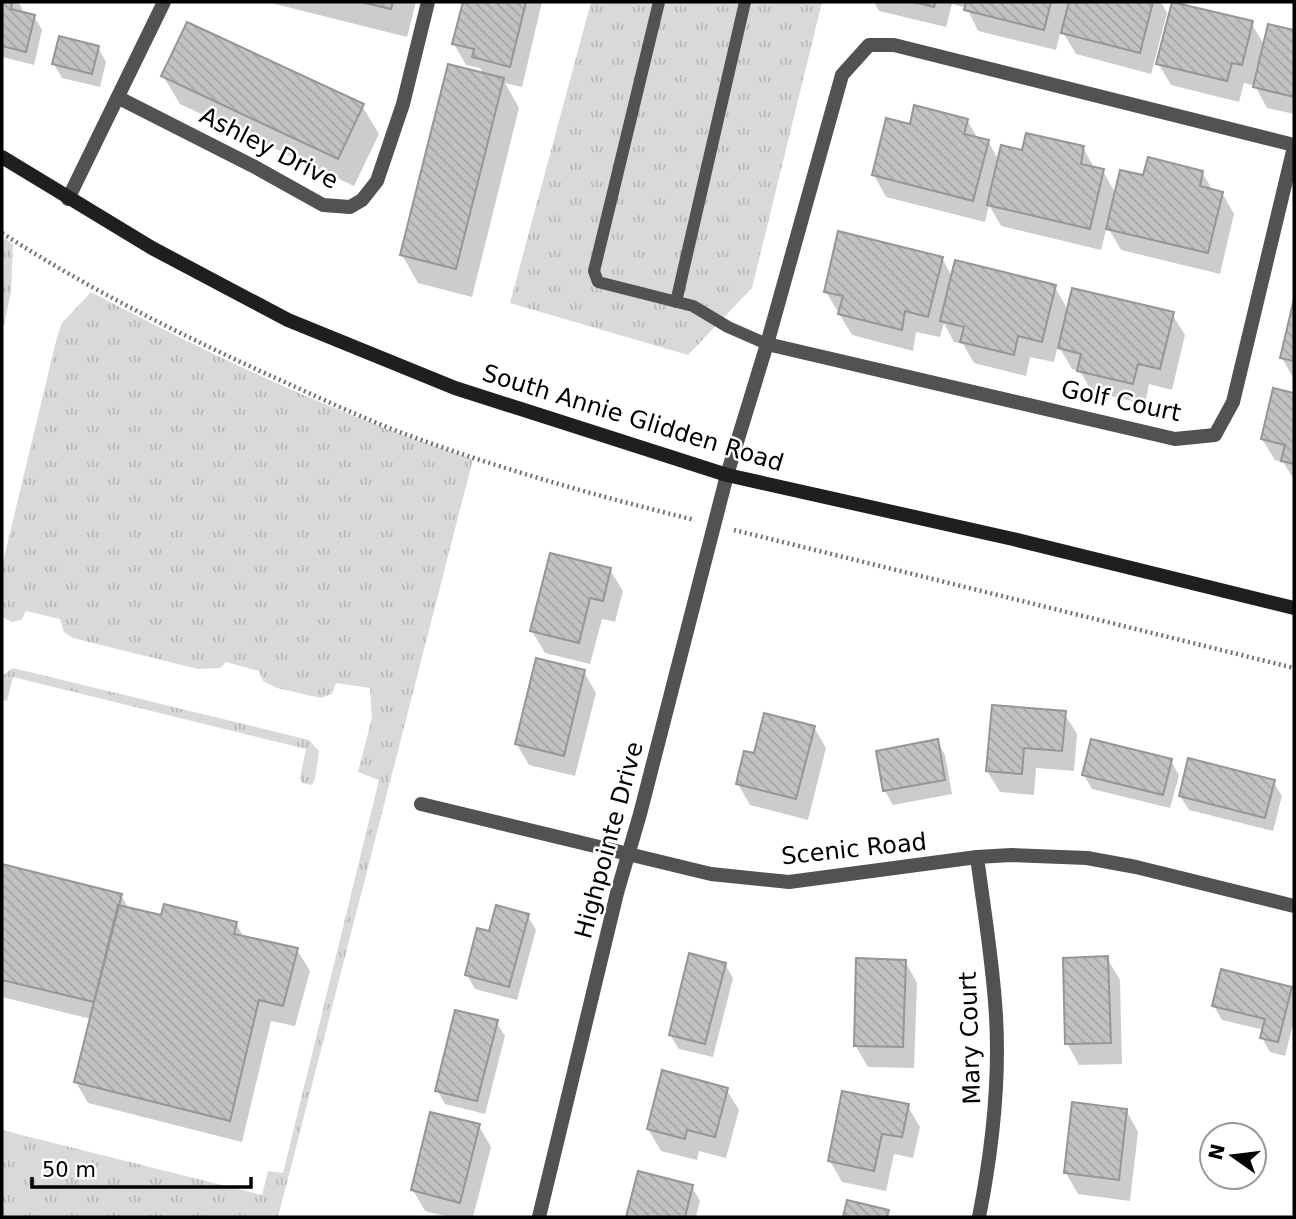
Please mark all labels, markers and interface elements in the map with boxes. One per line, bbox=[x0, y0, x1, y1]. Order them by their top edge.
street label: Ashley Drive bbox=[195, 101, 343, 195]
street label: South Annie Glidden Road bbox=[479, 359, 787, 477]
street label: Golf Court bbox=[1058, 375, 1184, 427]
street label: Highpointe Drive bbox=[569, 738, 649, 942]
street label: Scenic Road bbox=[780, 827, 928, 871]
street label: Mary Court bbox=[954, 971, 986, 1105]
north arrow bbox=[1198, 1121, 1268, 1191]
text: N bbox=[1204, 1142, 1229, 1162]
scale bar bbox=[32, 1146, 250, 1190]
text: 50 m bbox=[42, 1158, 96, 1182]

